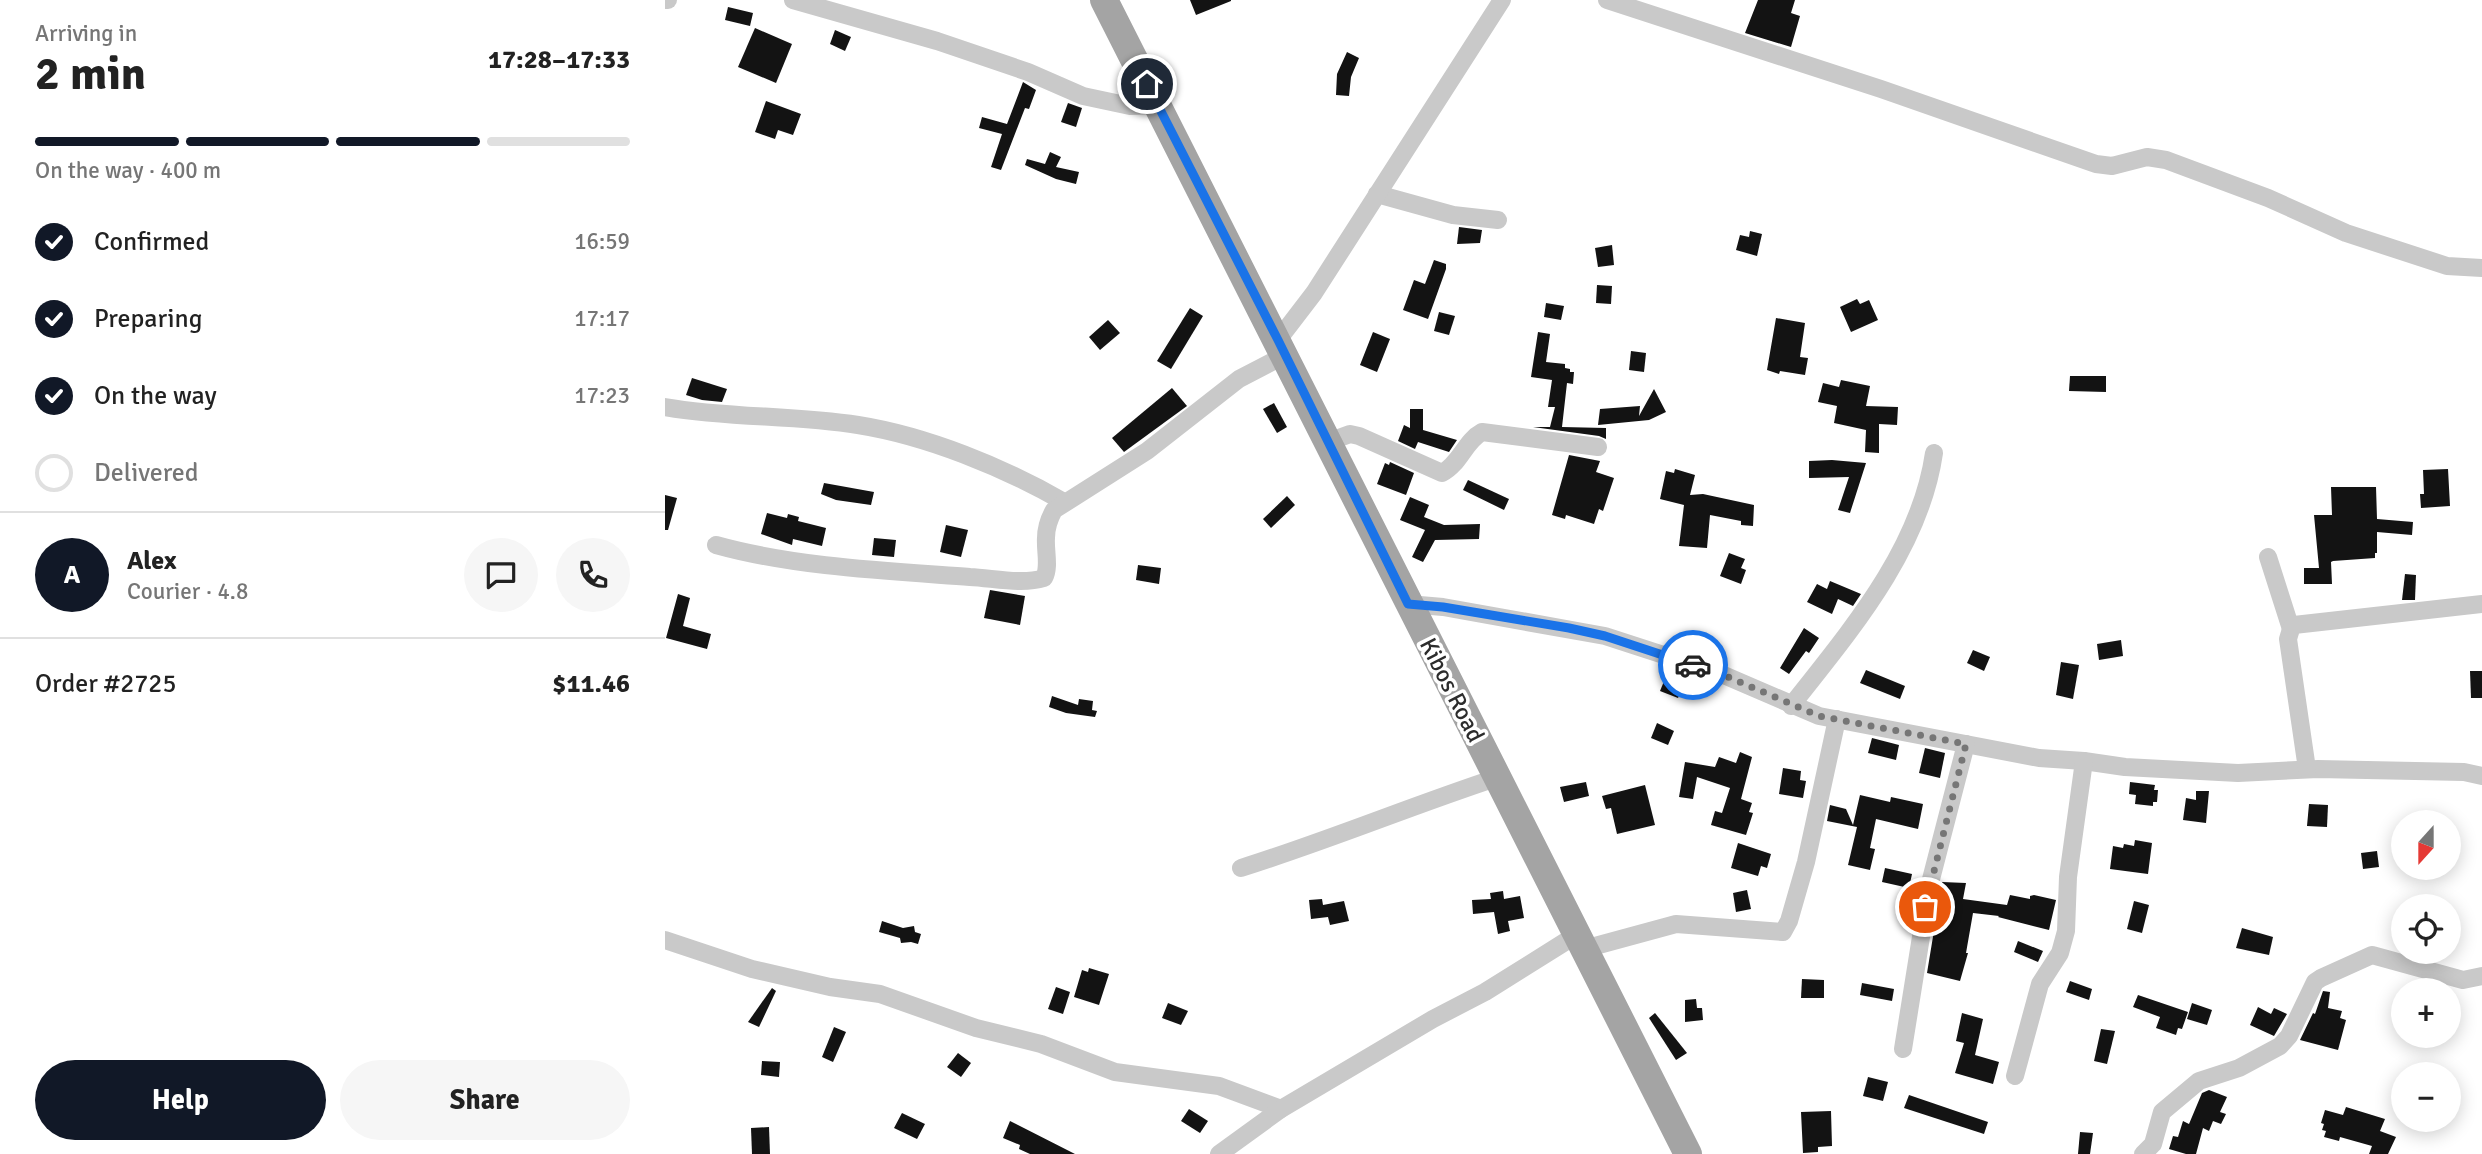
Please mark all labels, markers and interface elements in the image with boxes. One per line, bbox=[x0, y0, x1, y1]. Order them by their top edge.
text: Arriving in bbox=[35, 19, 137, 48]
text: 17:28–17:33 bbox=[488, 44, 630, 76]
text: 2 min bbox=[35, 46, 146, 102]
pin bbox=[1117, 54, 1177, 114]
icon: home bbox=[1128, 65, 1166, 103]
text: On the way · 400 m bbox=[35, 156, 221, 185]
icon: check bbox=[35, 223, 73, 261]
text: Confirmed bbox=[94, 226, 209, 258]
text: 16:59 bbox=[574, 227, 630, 256]
icon: check bbox=[35, 300, 73, 338]
text: Preparing bbox=[94, 303, 202, 335]
text: 17:17 bbox=[574, 304, 630, 333]
icon: check bbox=[35, 377, 73, 415]
text: On the way bbox=[94, 380, 217, 412]
text: 17:23 bbox=[574, 381, 630, 410]
text: Delivered bbox=[94, 457, 199, 489]
button: chat bbox=[464, 538, 538, 612]
button: phone bbox=[556, 538, 630, 612]
text: Alex bbox=[127, 545, 177, 577]
text: A bbox=[64, 559, 80, 591]
text: Courier · 4.8 bbox=[127, 577, 248, 606]
courier bbox=[1658, 630, 1728, 700]
street label: Kibos Road bbox=[1413, 633, 1491, 747]
icon: car bbox=[1674, 646, 1712, 684]
text: Order #2725 bbox=[35, 668, 176, 700]
text: $11.46 bbox=[552, 668, 630, 700]
north arrow bbox=[2391, 810, 2461, 880]
map controls bbox=[2391, 810, 2461, 1132]
pin bbox=[1895, 877, 1955, 937]
icon: bag bbox=[1906, 888, 1944, 926]
button: locate bbox=[2391, 894, 2461, 964]
button: + bbox=[2391, 978, 2461, 1048]
button: Help bbox=[35, 1060, 326, 1140]
button: Share bbox=[340, 1060, 630, 1140]
button: − bbox=[2391, 1062, 2461, 1132]

